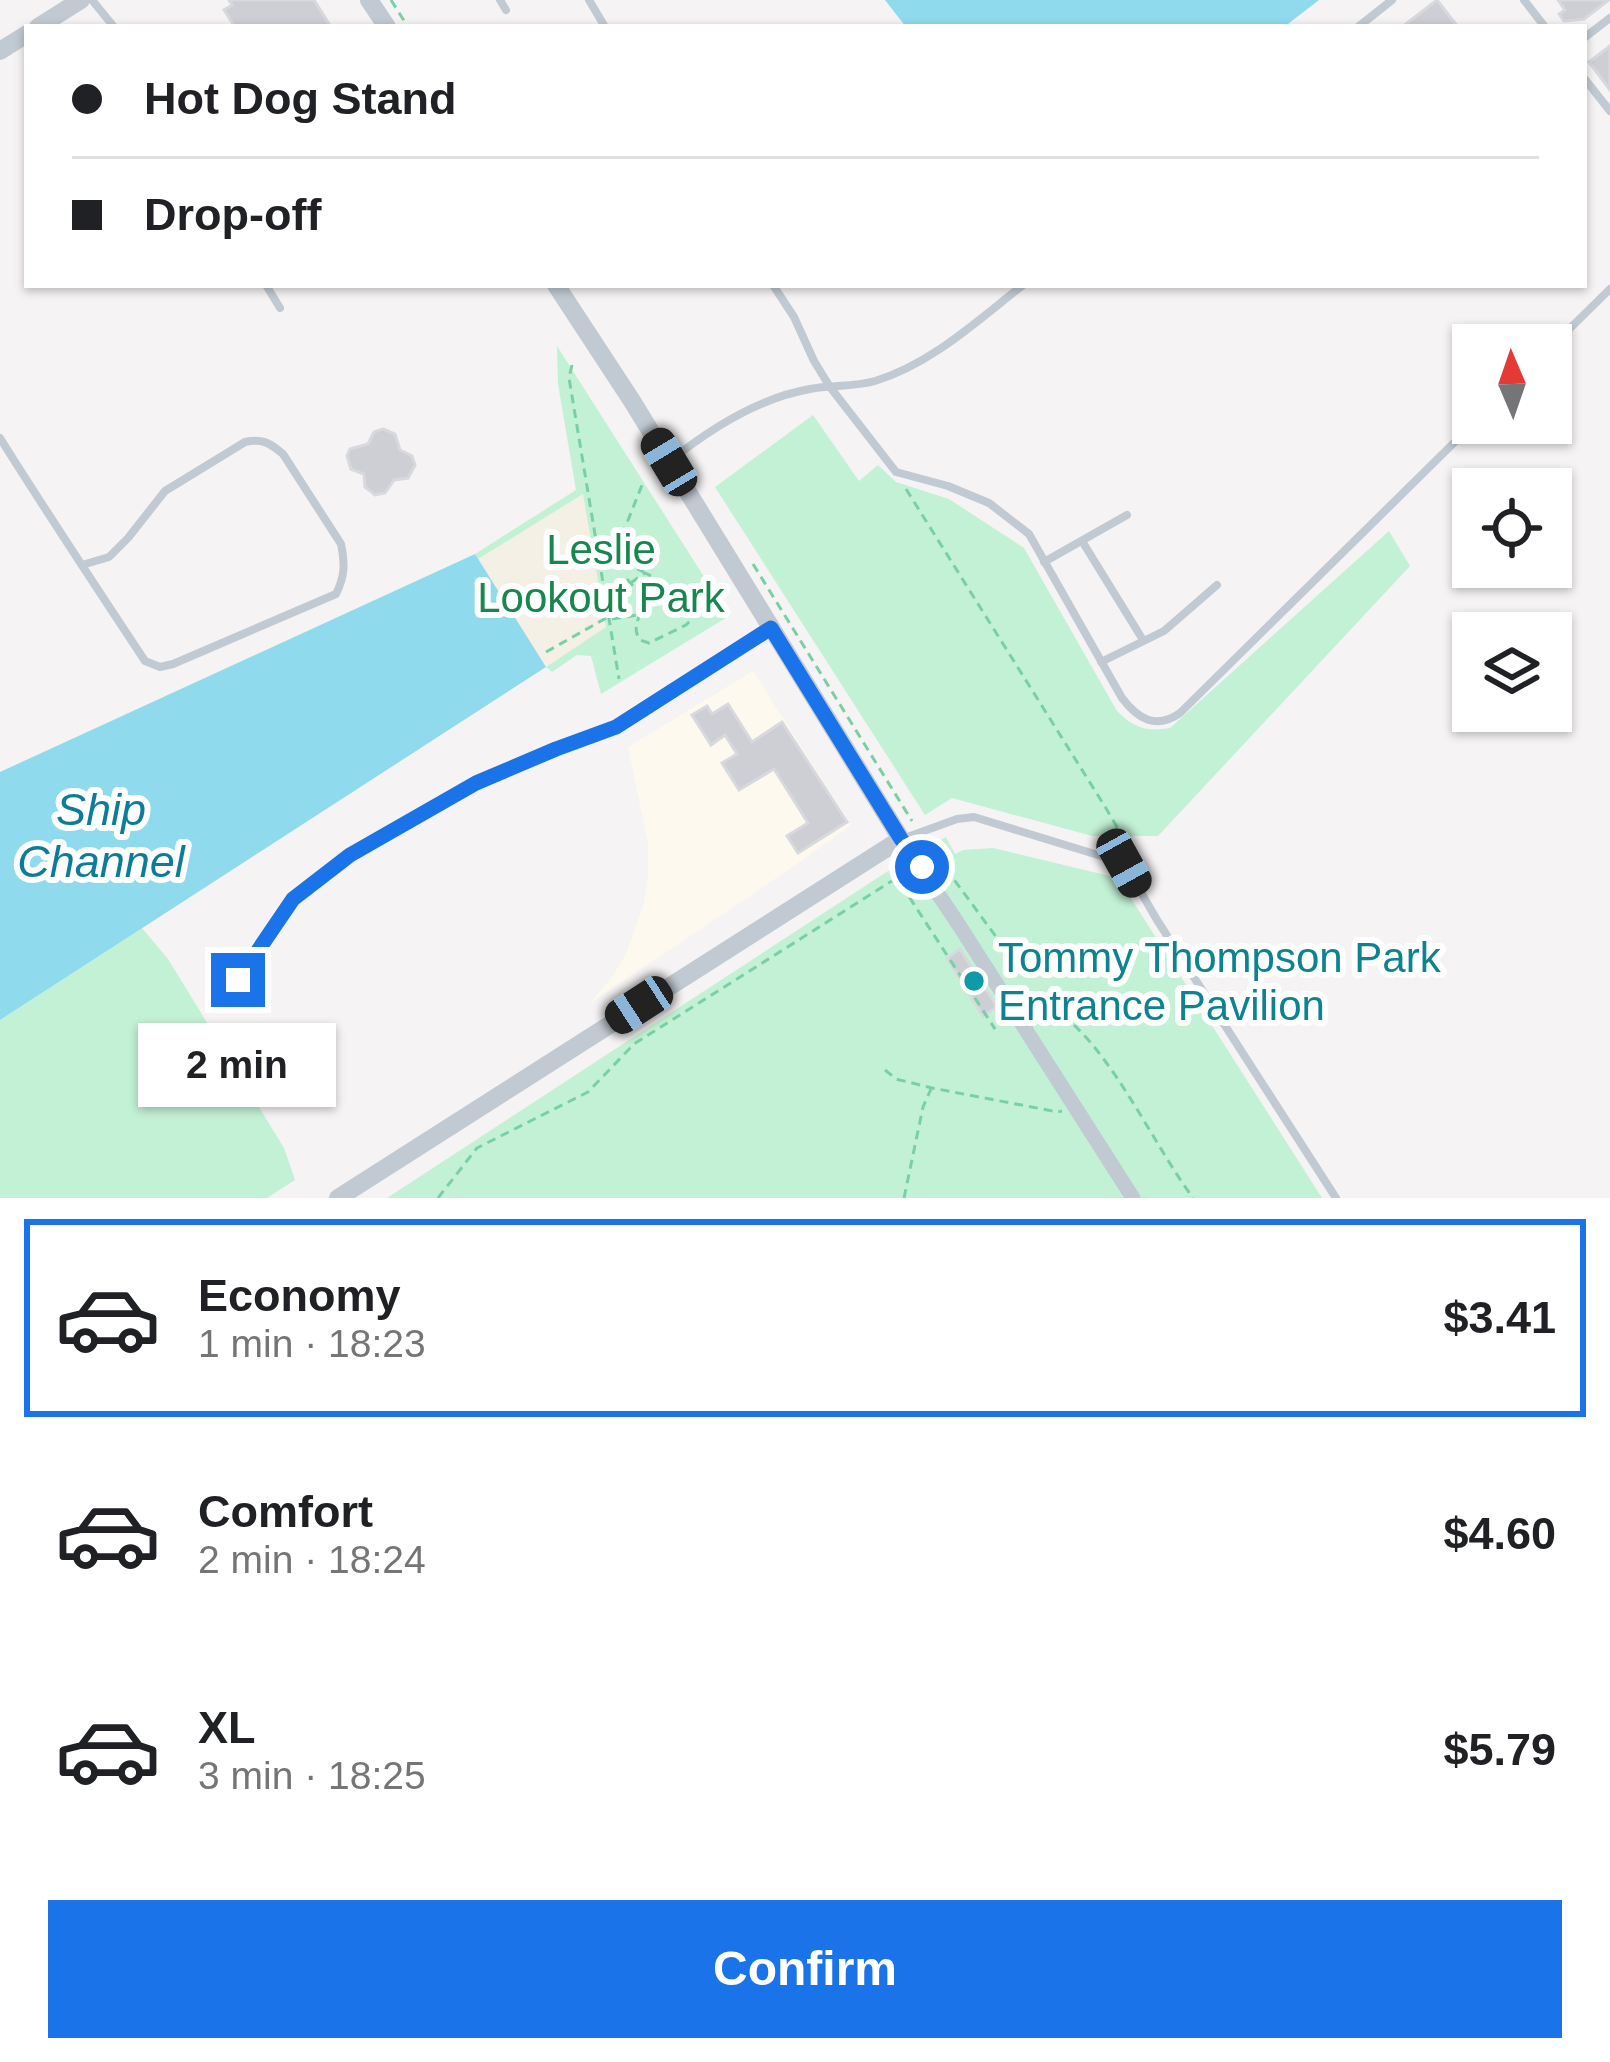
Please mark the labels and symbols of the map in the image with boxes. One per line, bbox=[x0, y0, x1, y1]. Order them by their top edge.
north arrow bbox=[1452, 324, 1572, 444]
car bbox=[635, 422, 703, 502]
park label: Leslie Lookout Park bbox=[477, 526, 726, 621]
water label: Ship Channel bbox=[17, 784, 187, 887]
car bbox=[1091, 823, 1157, 903]
route start bbox=[895, 840, 949, 894]
place label: Tommy Thompson Park Entrance Pavilion bbox=[998, 934, 1442, 1029]
route end bbox=[211, 953, 265, 1007]
marker: Tommy Thompson Park Entrance Pavilion bbox=[961, 968, 987, 994]
car bbox=[599, 970, 679, 1040]
callout: 2 min bbox=[139, 1022, 337, 1106]

